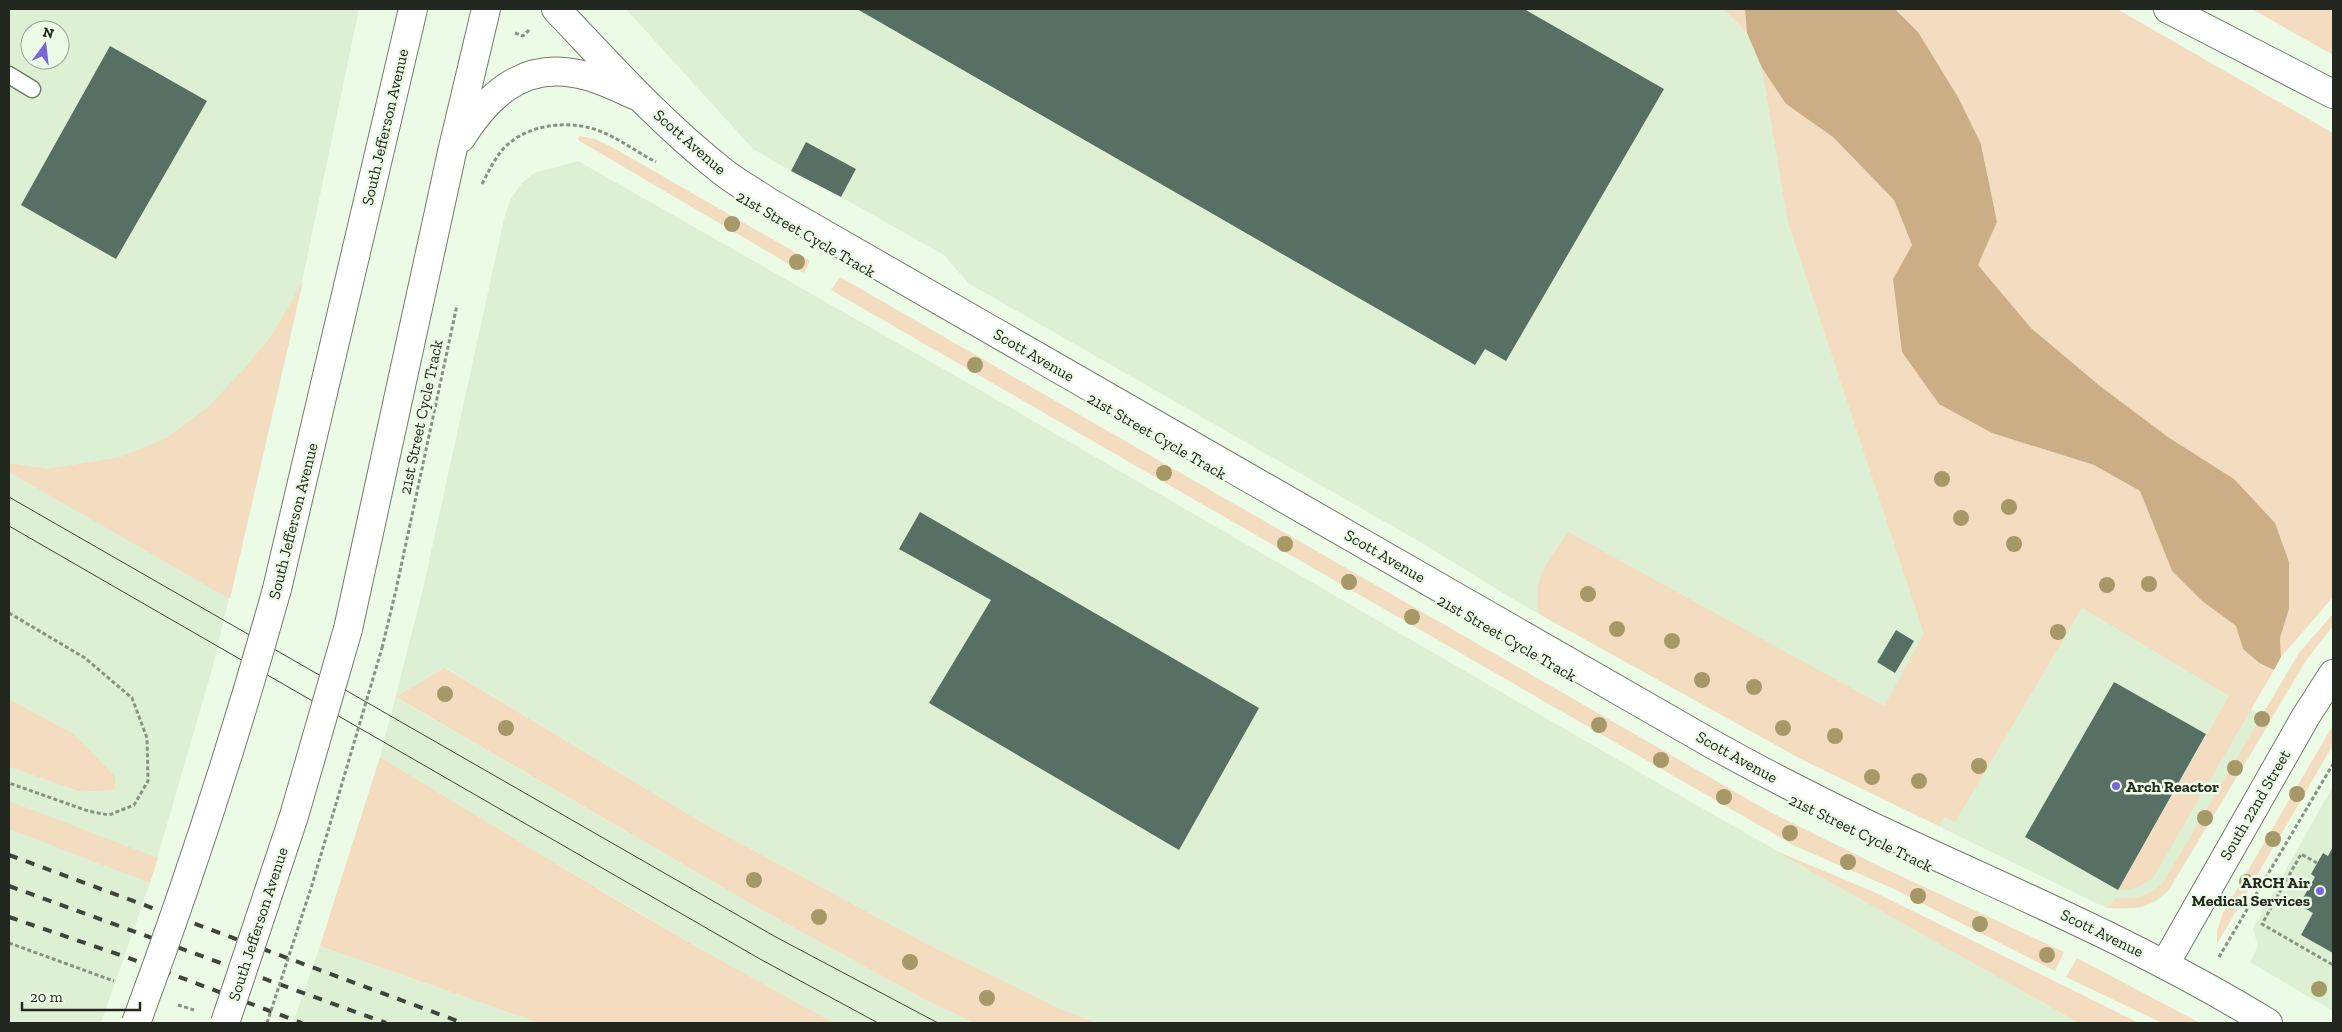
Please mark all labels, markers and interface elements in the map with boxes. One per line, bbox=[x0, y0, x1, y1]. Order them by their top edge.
north arrow bbox=[20, 20, 70, 70]
text: N bbox=[41, 23, 56, 43]
street label: South Jefferson Avenue bbox=[358, 47, 412, 207]
street label: Scott Avenue bbox=[650, 105, 730, 179]
street label: 21st Street Cycle Track bbox=[733, 186, 879, 282]
street label: Scott Avenue bbox=[990, 324, 1078, 386]
street label: 21st Street Cycle Track bbox=[395, 337, 447, 496]
street label: 21st Street Cycle Track bbox=[1084, 388, 1230, 484]
street label: South Jefferson Avenue bbox=[264, 441, 322, 601]
street label: Scott Avenue bbox=[1341, 525, 1429, 587]
street label: 21st Street Cycle Track bbox=[1434, 590, 1580, 686]
street label: Scott Avenue bbox=[1693, 727, 1781, 787]
street label: South 22nd Street bbox=[2216, 746, 2294, 864]
place label: Arch Reactor bbox=[2126, 777, 2219, 796]
marker: Arch Reactor bbox=[2110, 780, 2122, 792]
street label: 21st Street Cycle Track bbox=[1786, 790, 1937, 876]
street label: South Jefferson Avenue bbox=[224, 845, 292, 1003]
place label: ARCH Air Medical Services bbox=[2192, 873, 2310, 910]
marker: ARCH Air Medical Services bbox=[2314, 885, 2326, 897]
street label: Scott Avenue bbox=[2057, 905, 2147, 961]
scale bar bbox=[22, 980, 140, 1012]
text: 20 m bbox=[30, 988, 63, 1006]

